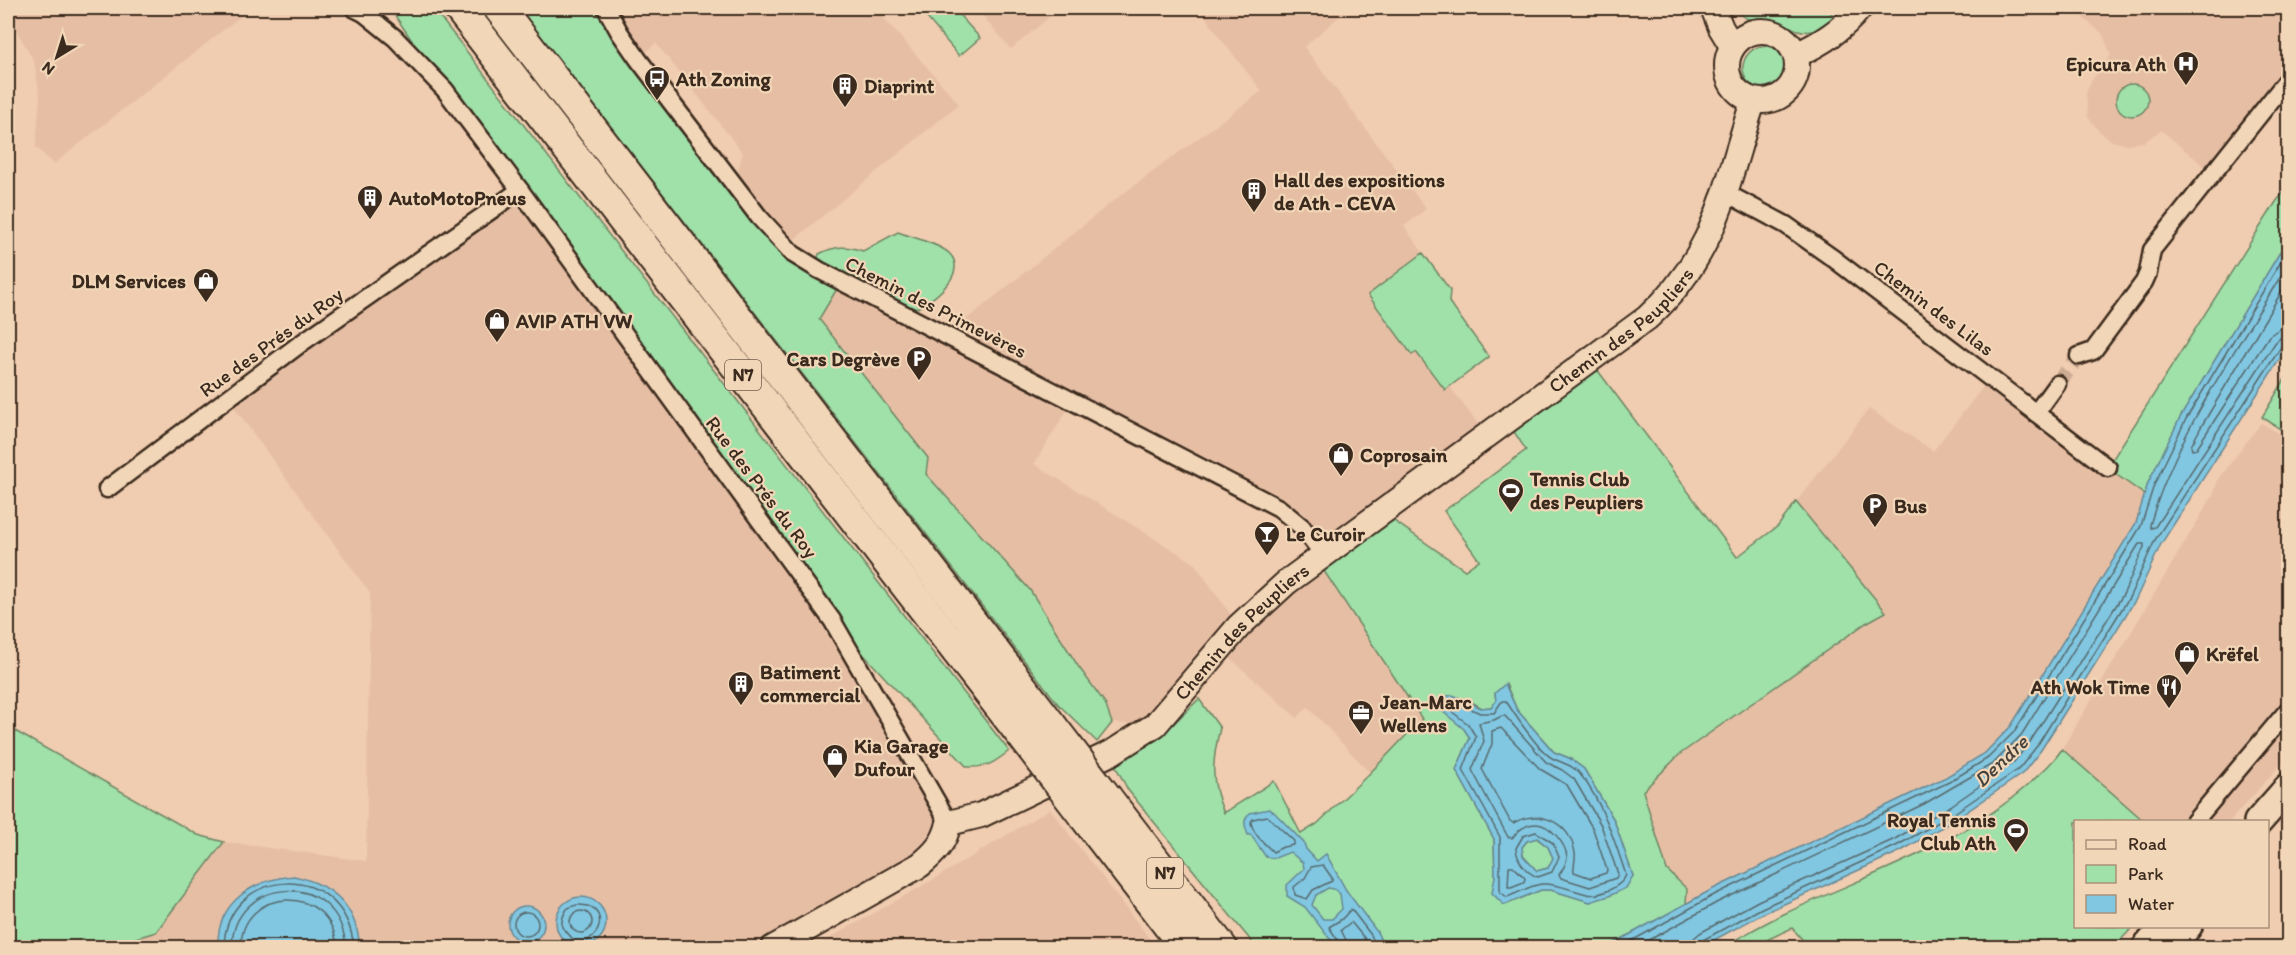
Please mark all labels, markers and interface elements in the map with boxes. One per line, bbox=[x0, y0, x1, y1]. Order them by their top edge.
north arrow bbox=[27, 27, 87, 87]
hospital icon: Epicura Ath bbox=[2171, 49, 2201, 87]
place label: Epicura Ath bbox=[2066, 52, 2167, 77]
text: N bbox=[38, 58, 58, 79]
bus stop icon: Ath Zoning bbox=[642, 64, 672, 102]
place label: Ath Zoning bbox=[675, 67, 771, 92]
building icon: Diaprint bbox=[830, 71, 860, 109]
place label: Diaprint bbox=[864, 74, 935, 99]
place label: Hall des expositions de Ath - CEVA bbox=[1274, 168, 1445, 215]
building icon: Hall des expositions de Ath - CEVA bbox=[1239, 176, 1269, 214]
building icon: AutoMotoPneus bbox=[355, 183, 385, 221]
place label: AutoMotoPneus bbox=[388, 186, 526, 210]
street label: Chemin des Primevères bbox=[841, 251, 1031, 363]
street label: Chemin des Lilas bbox=[1869, 255, 1999, 361]
street label: Chemin des Peupliers bbox=[1544, 263, 1699, 398]
shop icon: DLM Services bbox=[191, 266, 221, 304]
place label: DLM Services bbox=[72, 269, 186, 293]
street label: Rue des Prés du Roy bbox=[195, 282, 348, 402]
shop icon: AVIP ATH VW bbox=[482, 306, 512, 344]
place label: AVIP ATH VW bbox=[515, 309, 633, 333]
parking icon: Cars Degrève bbox=[904, 344, 934, 382]
place label: Cars Degrève bbox=[787, 347, 900, 372]
road number: N7 bbox=[725, 360, 761, 390]
street label: Rue des Prés du Roy bbox=[701, 411, 824, 563]
shop icon: Coprosain bbox=[1326, 440, 1356, 478]
place label: Coprosain bbox=[1360, 443, 1448, 468]
place label: Tennis Club des Peupliers bbox=[1529, 467, 1643, 515]
sports icon: Tennis Club des Peupliers bbox=[1496, 476, 1526, 514]
parking icon: Bus bbox=[1860, 491, 1890, 529]
place label: Bus bbox=[1894, 494, 1927, 518]
bar icon: Le Curoir bbox=[1252, 519, 1282, 557]
place label: Le Curoir bbox=[1286, 522, 1365, 546]
street label: Chemin des Peupliers bbox=[1169, 558, 1314, 705]
shop icon: Krëfel bbox=[2172, 639, 2202, 677]
place label: Krëfel bbox=[2206, 642, 2259, 666]
place label: Batiment commercial bbox=[760, 660, 861, 707]
building icon: Batiment commercial bbox=[726, 669, 756, 707]
restaurant icon: Ath Wok Time bbox=[2154, 672, 2184, 710]
place label: Ath Wok Time bbox=[2030, 675, 2150, 699]
place label: Jean-Marc Wellens bbox=[1379, 690, 1473, 737]
office icon: Jean-Marc Wellens bbox=[1346, 698, 1376, 736]
water label: Dendre bbox=[1968, 729, 2034, 792]
place label: Kia Garage Dufour bbox=[854, 734, 949, 781]
shop icon: Kia Garage Dufour bbox=[820, 742, 850, 780]
place label: Royal Tennis Club Ath bbox=[1887, 808, 1996, 855]
sports icon: Royal Tennis Club Ath bbox=[2001, 816, 2031, 854]
legend bbox=[2074, 820, 2269, 928]
text: Road bbox=[2128, 833, 2167, 855]
road number: N7 bbox=[1147, 858, 1183, 888]
text: Park bbox=[2128, 863, 2163, 885]
text: Water bbox=[2128, 893, 2174, 915]

